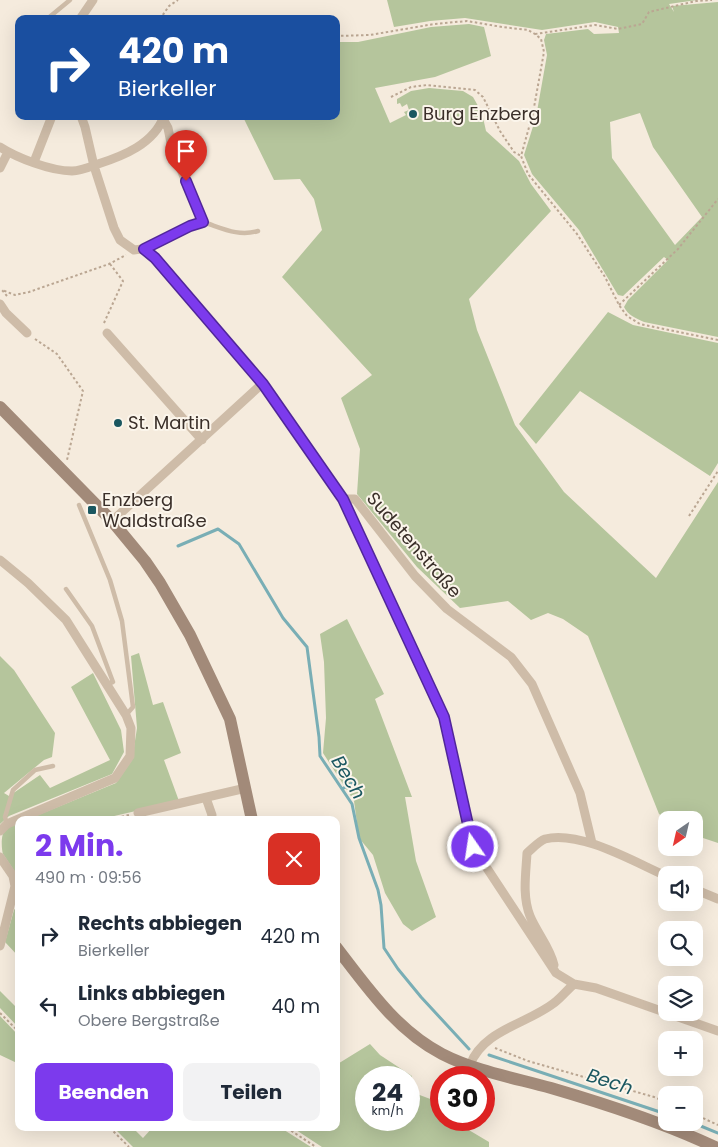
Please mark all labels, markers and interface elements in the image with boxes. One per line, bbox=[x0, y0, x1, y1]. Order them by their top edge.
text: 420 m bbox=[118, 26, 229, 75]
icon: right bbox=[35, 35, 100, 100]
text: Bierkeller bbox=[118, 73, 216, 104]
place label: Burg Enzberg bbox=[423, 101, 540, 126]
marker: Burg Enzberg bbox=[407, 108, 419, 120]
pin bbox=[165, 130, 207, 181]
icon: arrive bbox=[172, 137, 200, 165]
place label: St. Martin bbox=[128, 410, 211, 435]
marker: St. Martin bbox=[112, 417, 124, 429]
street label: Sudetenstraße bbox=[361, 486, 467, 603]
place label: Enzberg Waldstraße bbox=[102, 487, 207, 533]
marker: Enzberg Waldstraße bbox=[86, 504, 98, 516]
water label: Bech bbox=[325, 750, 372, 804]
north arrow bbox=[658, 811, 702, 856]
map controls bbox=[658, 811, 703, 1131]
position arrow bbox=[446, 820, 498, 872]
text: 2 Min. bbox=[35, 824, 124, 867]
button: close bbox=[268, 833, 320, 885]
text: 490 m · 09:56 bbox=[35, 866, 142, 889]
button: sound bbox=[658, 866, 703, 911]
text: Rechts abbiegen bbox=[78, 910, 242, 937]
button: search bbox=[658, 921, 703, 966]
icon: right bbox=[35, 922, 63, 950]
text: 420 m bbox=[261, 923, 320, 950]
text: Bierkeller bbox=[78, 939, 150, 962]
button: layers bbox=[658, 976, 703, 1021]
text: Links abbiegen bbox=[78, 980, 225, 1007]
icon: left bbox=[35, 992, 63, 1020]
text: 40 m bbox=[271, 993, 320, 1020]
text: Obere Bergstraße bbox=[78, 1009, 220, 1032]
button: + bbox=[658, 1031, 703, 1076]
water label: Bech bbox=[583, 1061, 636, 1102]
button: Beenden bbox=[35, 1063, 173, 1121]
button: Teilen bbox=[183, 1063, 320, 1121]
speed limit sign: 30 bbox=[430, 1066, 495, 1131]
text: 24 bbox=[372, 1075, 403, 1110]
button: − bbox=[658, 1086, 703, 1131]
text: km/h bbox=[372, 1102, 403, 1119]

